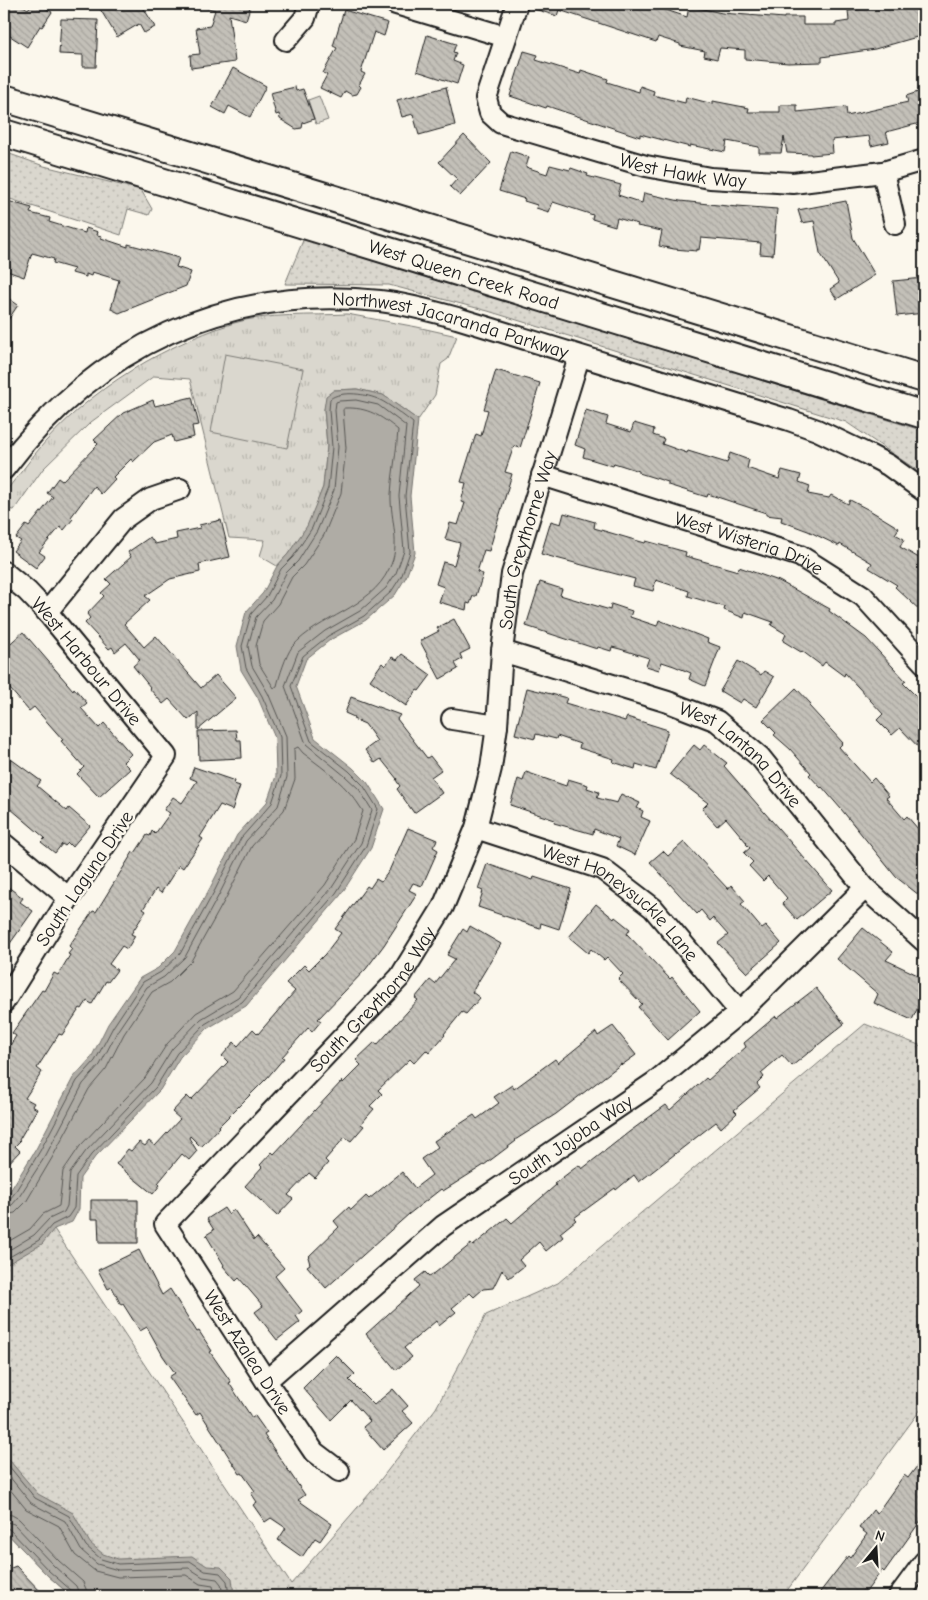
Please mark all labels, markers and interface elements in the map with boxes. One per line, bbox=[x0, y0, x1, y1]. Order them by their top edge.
street label: West Hawk Way bbox=[617, 149, 748, 192]
street label: West Queen Creek Road bbox=[366, 235, 562, 314]
street label: Northwest Jacaranda Parkway bbox=[332, 288, 572, 364]
street label: South Greythorne Way bbox=[495, 448, 562, 631]
street label: West Wisteria Drive bbox=[672, 507, 827, 580]
street label: West Harbour Drive bbox=[27, 593, 146, 730]
street label: West Lantana Drive bbox=[676, 697, 806, 812]
street label: South Laguna Drive bbox=[31, 807, 138, 950]
street label: West Honeysuckle Lane bbox=[539, 840, 703, 966]
street label: South Greythorne Way bbox=[305, 922, 441, 1077]
street label: South Jojoba Way bbox=[504, 1090, 637, 1190]
street label: West Azalea Drive bbox=[199, 1286, 296, 1419]
north arrow bbox=[850, 1522, 900, 1572]
text: N bbox=[873, 1527, 887, 1546]

